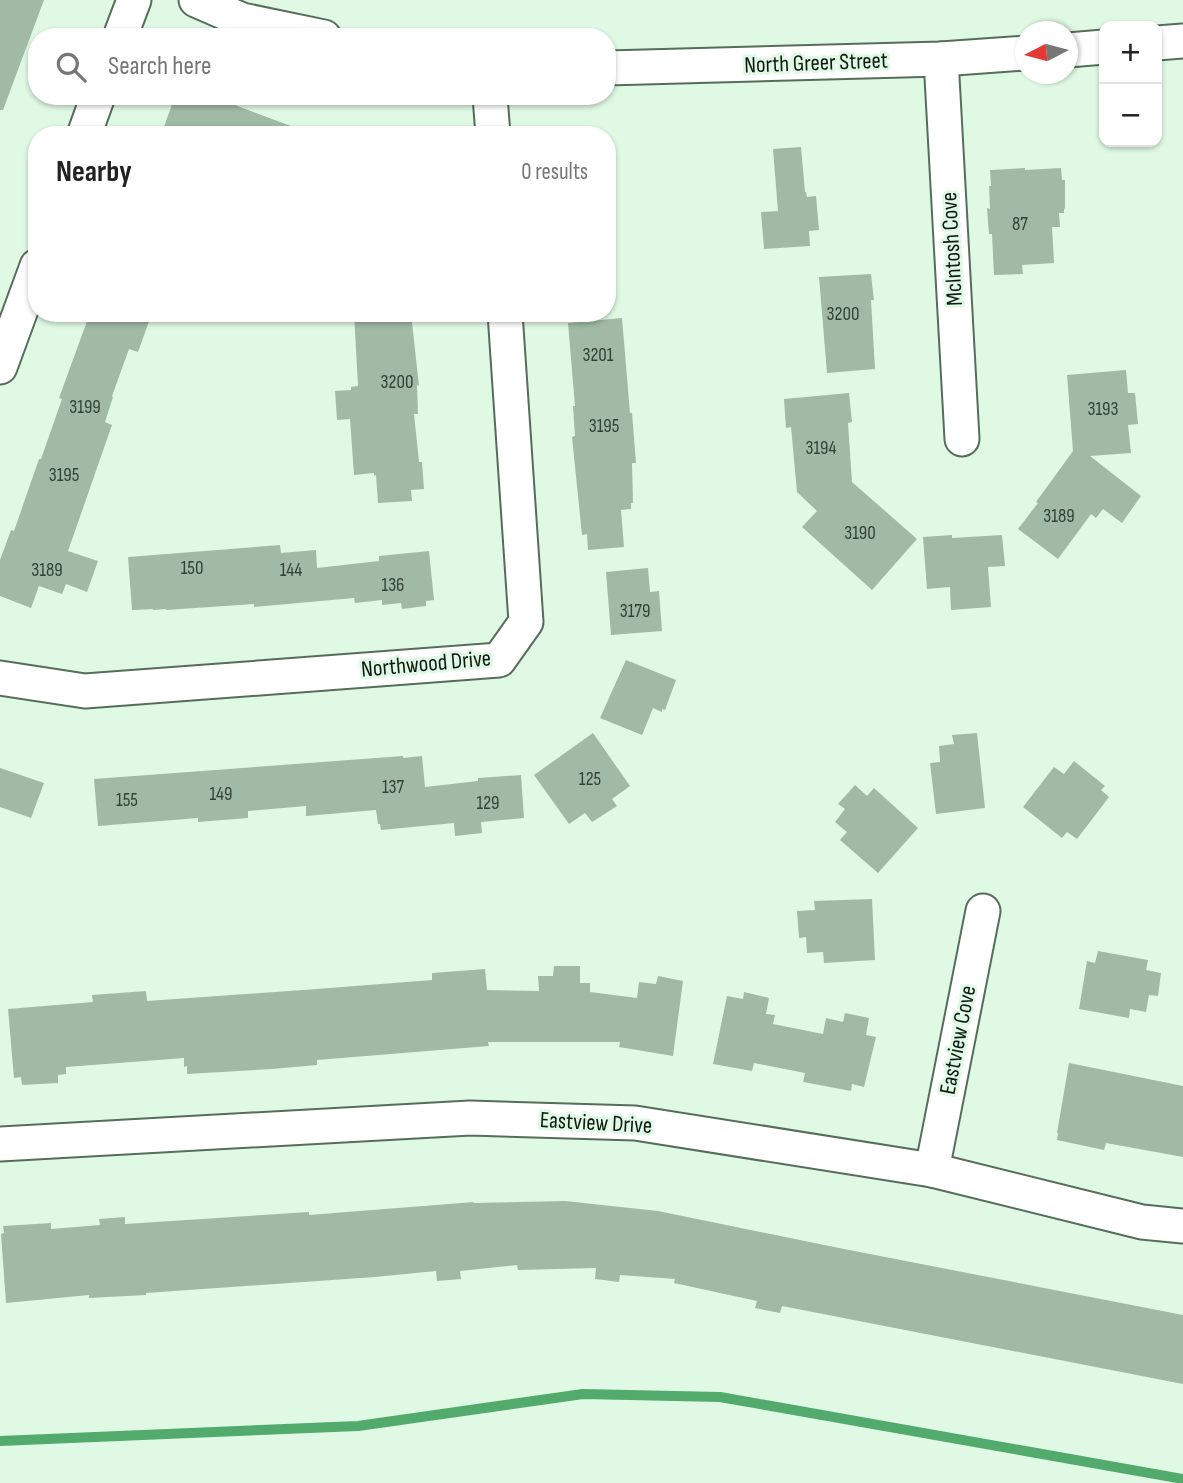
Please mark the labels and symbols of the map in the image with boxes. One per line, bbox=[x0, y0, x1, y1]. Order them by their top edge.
north arrow bbox=[1015, 21, 1078, 84]
street label: North Greer Street bbox=[744, 47, 888, 79]
street label: McIntosh Cove bbox=[935, 191, 969, 307]
house number: 87 bbox=[1012, 213, 1028, 236]
house number: 3200 bbox=[827, 303, 859, 326]
house number: 3201 bbox=[583, 344, 614, 367]
house number: 3200 bbox=[381, 371, 413, 394]
house number: 3199 bbox=[69, 396, 101, 419]
house number: 3193 bbox=[1088, 398, 1119, 421]
house number: 3195 bbox=[589, 415, 619, 438]
house number: 3194 bbox=[806, 437, 837, 460]
house number: 3195 bbox=[49, 464, 79, 487]
house number: 3189 bbox=[1043, 505, 1075, 528]
house number: 3190 bbox=[844, 522, 876, 545]
house number: 150 bbox=[181, 557, 203, 580]
house number: 3189 bbox=[31, 559, 63, 582]
house number: 144 bbox=[280, 559, 302, 582]
house number: 136 bbox=[382, 574, 404, 597]
house number: 3179 bbox=[620, 600, 650, 623]
street label: Northwood Drive bbox=[360, 644, 492, 684]
house number: 125 bbox=[579, 768, 601, 791]
house number: 137 bbox=[382, 776, 405, 799]
house number: 149 bbox=[209, 783, 233, 806]
house number: 155 bbox=[116, 789, 138, 812]
house number: 129 bbox=[476, 792, 500, 815]
street label: Eastview Cove bbox=[934, 983, 982, 1097]
street label: Eastview Drive bbox=[539, 1106, 653, 1140]

